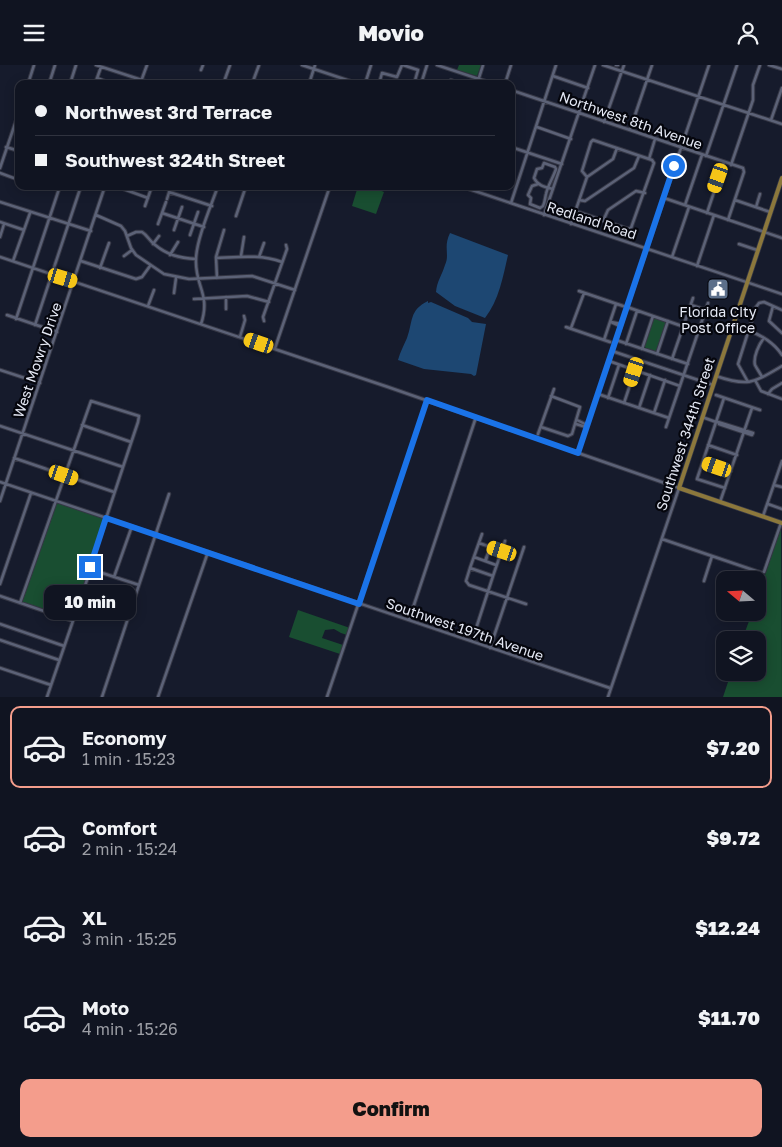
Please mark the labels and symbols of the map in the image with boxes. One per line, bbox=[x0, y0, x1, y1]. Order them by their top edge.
street label: Northwest 8th Avenue bbox=[557, 87, 705, 153]
route start bbox=[663, 155, 685, 177]
car bbox=[706, 161, 729, 195]
street label: Redland Road bbox=[545, 197, 639, 243]
car bbox=[46, 266, 79, 290]
public building icon: Florida City Post Office bbox=[706, 277, 730, 301]
street label: West Mowry Drive bbox=[9, 300, 65, 420]
place label: Florida City Post Office bbox=[679, 303, 757, 336]
car bbox=[242, 331, 275, 355]
car bbox=[622, 355, 645, 389]
street label: Southwest 344th Street bbox=[652, 355, 718, 513]
car bbox=[700, 455, 733, 479]
car bbox=[47, 463, 80, 487]
car bbox=[485, 539, 518, 563]
route end bbox=[79, 556, 101, 578]
north arrow bbox=[716, 571, 766, 621]
callout: 10 min bbox=[44, 585, 136, 619]
street label: Southwest 197th Avenue bbox=[384, 594, 546, 664]

